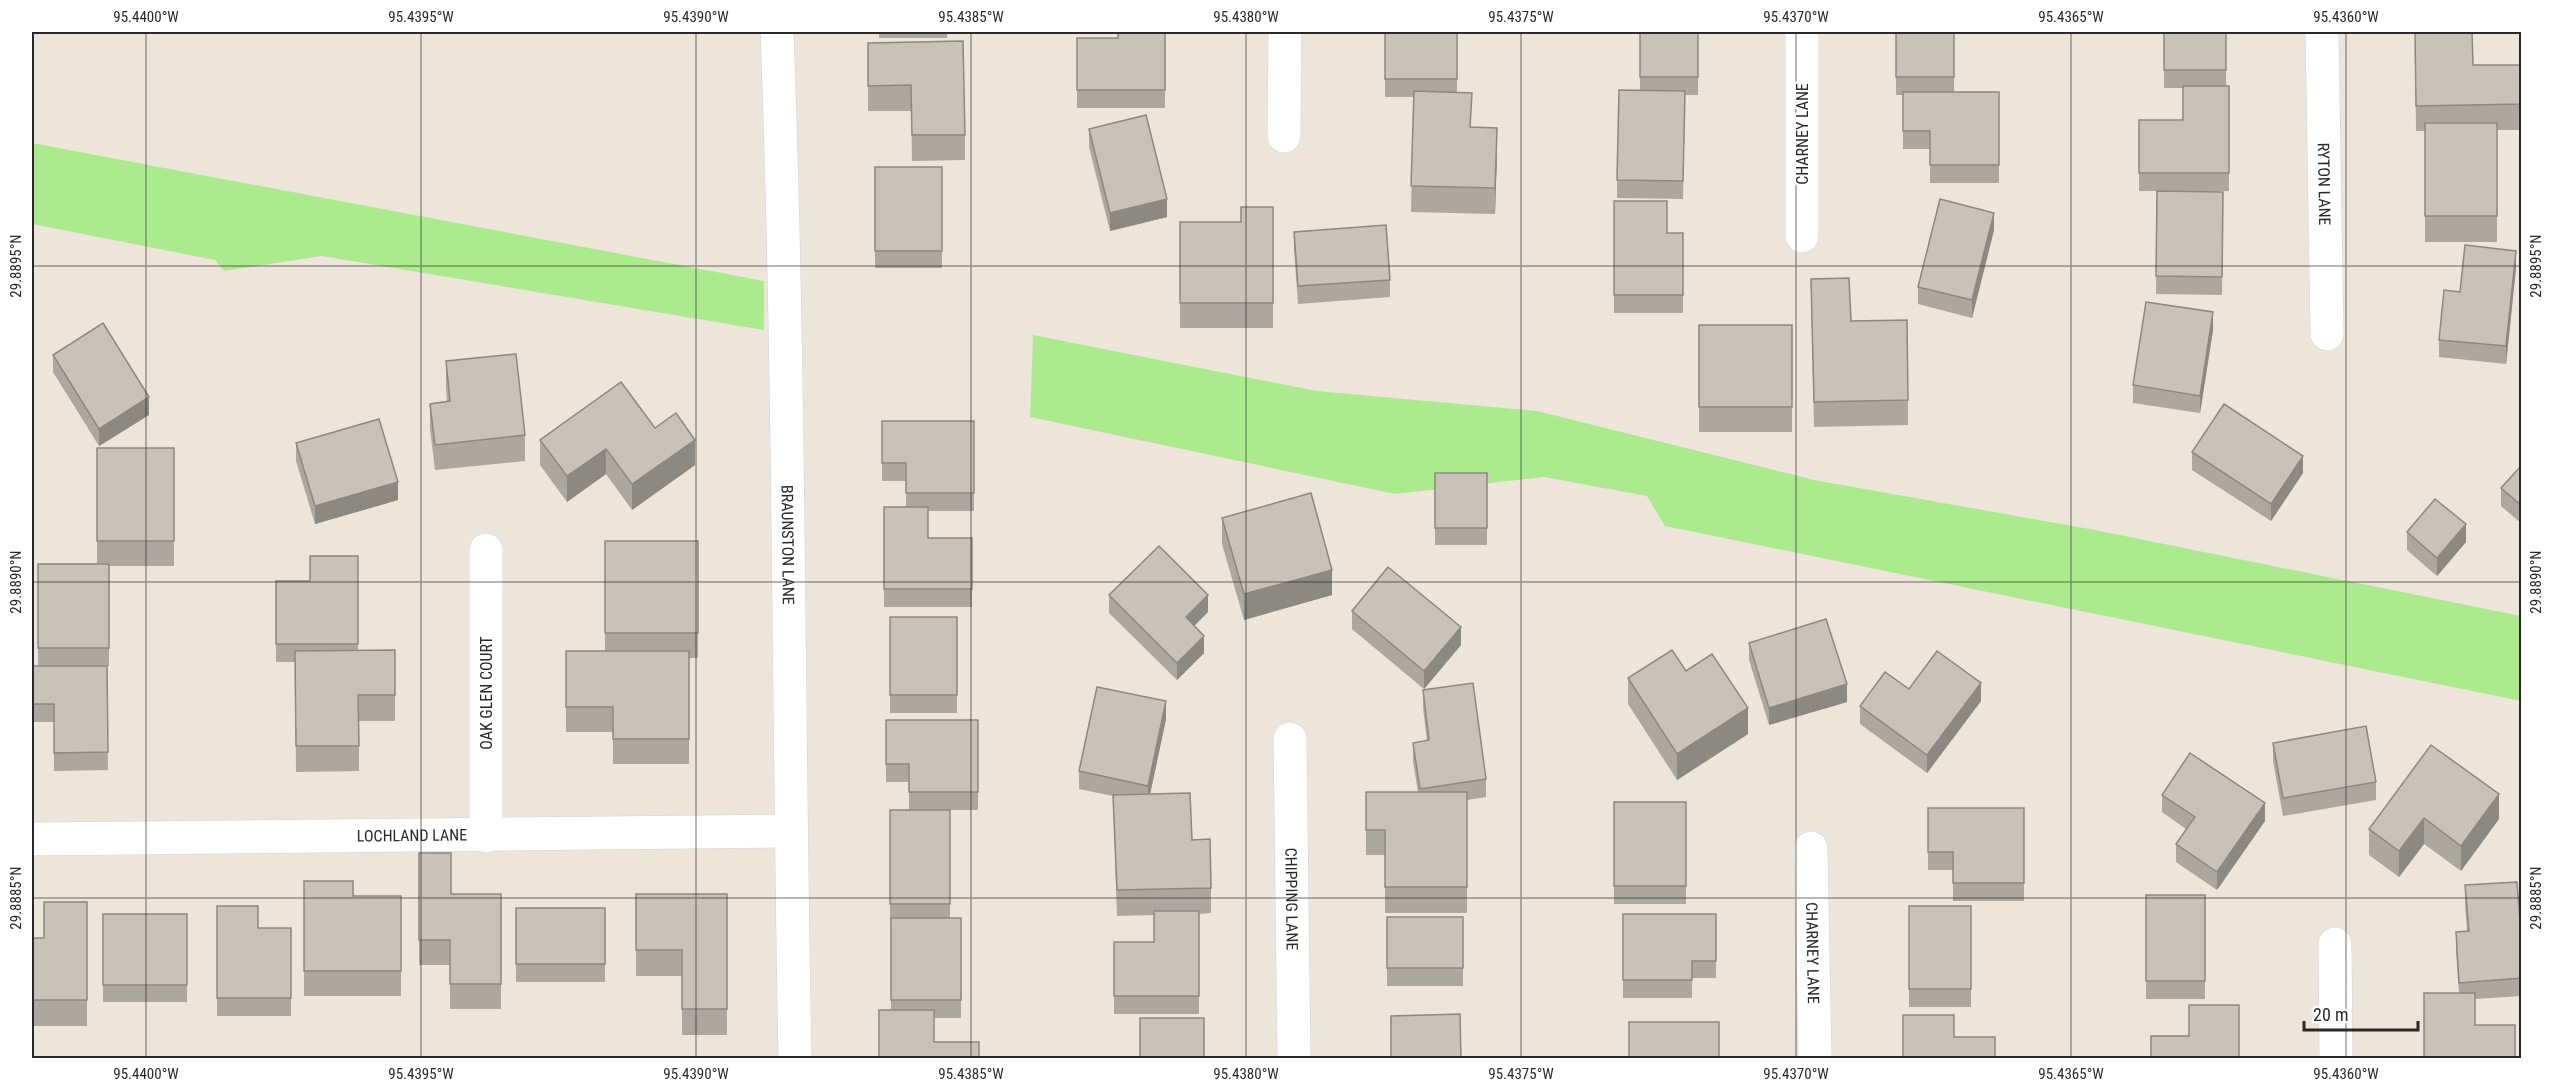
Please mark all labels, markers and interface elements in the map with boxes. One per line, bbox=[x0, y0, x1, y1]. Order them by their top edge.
text: 95.4400°W bbox=[113, 8, 179, 26]
text: 95.4395°W bbox=[388, 8, 454, 26]
text: 95.4390°W bbox=[663, 8, 729, 26]
text: 95.4385°W bbox=[938, 8, 1004, 26]
text: 95.4380°W bbox=[1213, 8, 1279, 26]
text: 95.4375°W bbox=[1488, 8, 1554, 26]
text: 95.4370°W bbox=[1763, 8, 1829, 26]
text: 95.4365°W bbox=[2038, 8, 2104, 26]
text: 95.4360°W bbox=[2313, 8, 2379, 26]
street label: CHARNEY LANE bbox=[1793, 83, 1812, 185]
street label: RYTON LANE bbox=[2314, 142, 2334, 226]
text: 29.8895°N bbox=[7, 234, 25, 298]
text: 29.8895°N bbox=[2527, 234, 2545, 298]
street label: BRAUNSTON LANE bbox=[778, 485, 798, 605]
text: 29.8890°N bbox=[7, 550, 25, 614]
text: 29.8890°N bbox=[2527, 550, 2545, 614]
street label: OAK GLEN COURT bbox=[477, 636, 496, 750]
street label: LOCHLAND LANE bbox=[357, 825, 467, 846]
street label: CHIPPING LANE bbox=[1281, 848, 1302, 950]
text: 29.8885°N bbox=[7, 866, 25, 930]
text: 29.8885°N bbox=[2527, 866, 2545, 930]
street label: CHARNEY LANE bbox=[1802, 902, 1823, 1004]
scale bar bbox=[2304, 994, 2418, 1032]
text: 20 m bbox=[2313, 1004, 2348, 1025]
text: 95.4400°W bbox=[113, 1065, 179, 1083]
text: 95.4395°W bbox=[388, 1065, 454, 1083]
text: 95.4390°W bbox=[663, 1065, 729, 1083]
text: 95.4385°W bbox=[938, 1065, 1004, 1083]
text: 95.4380°W bbox=[1213, 1065, 1279, 1083]
text: 95.4375°W bbox=[1488, 1065, 1554, 1083]
text: 95.4370°W bbox=[1763, 1065, 1829, 1083]
text: 95.4365°W bbox=[2038, 1065, 2104, 1083]
text: 95.4360°W bbox=[2313, 1065, 2379, 1083]

